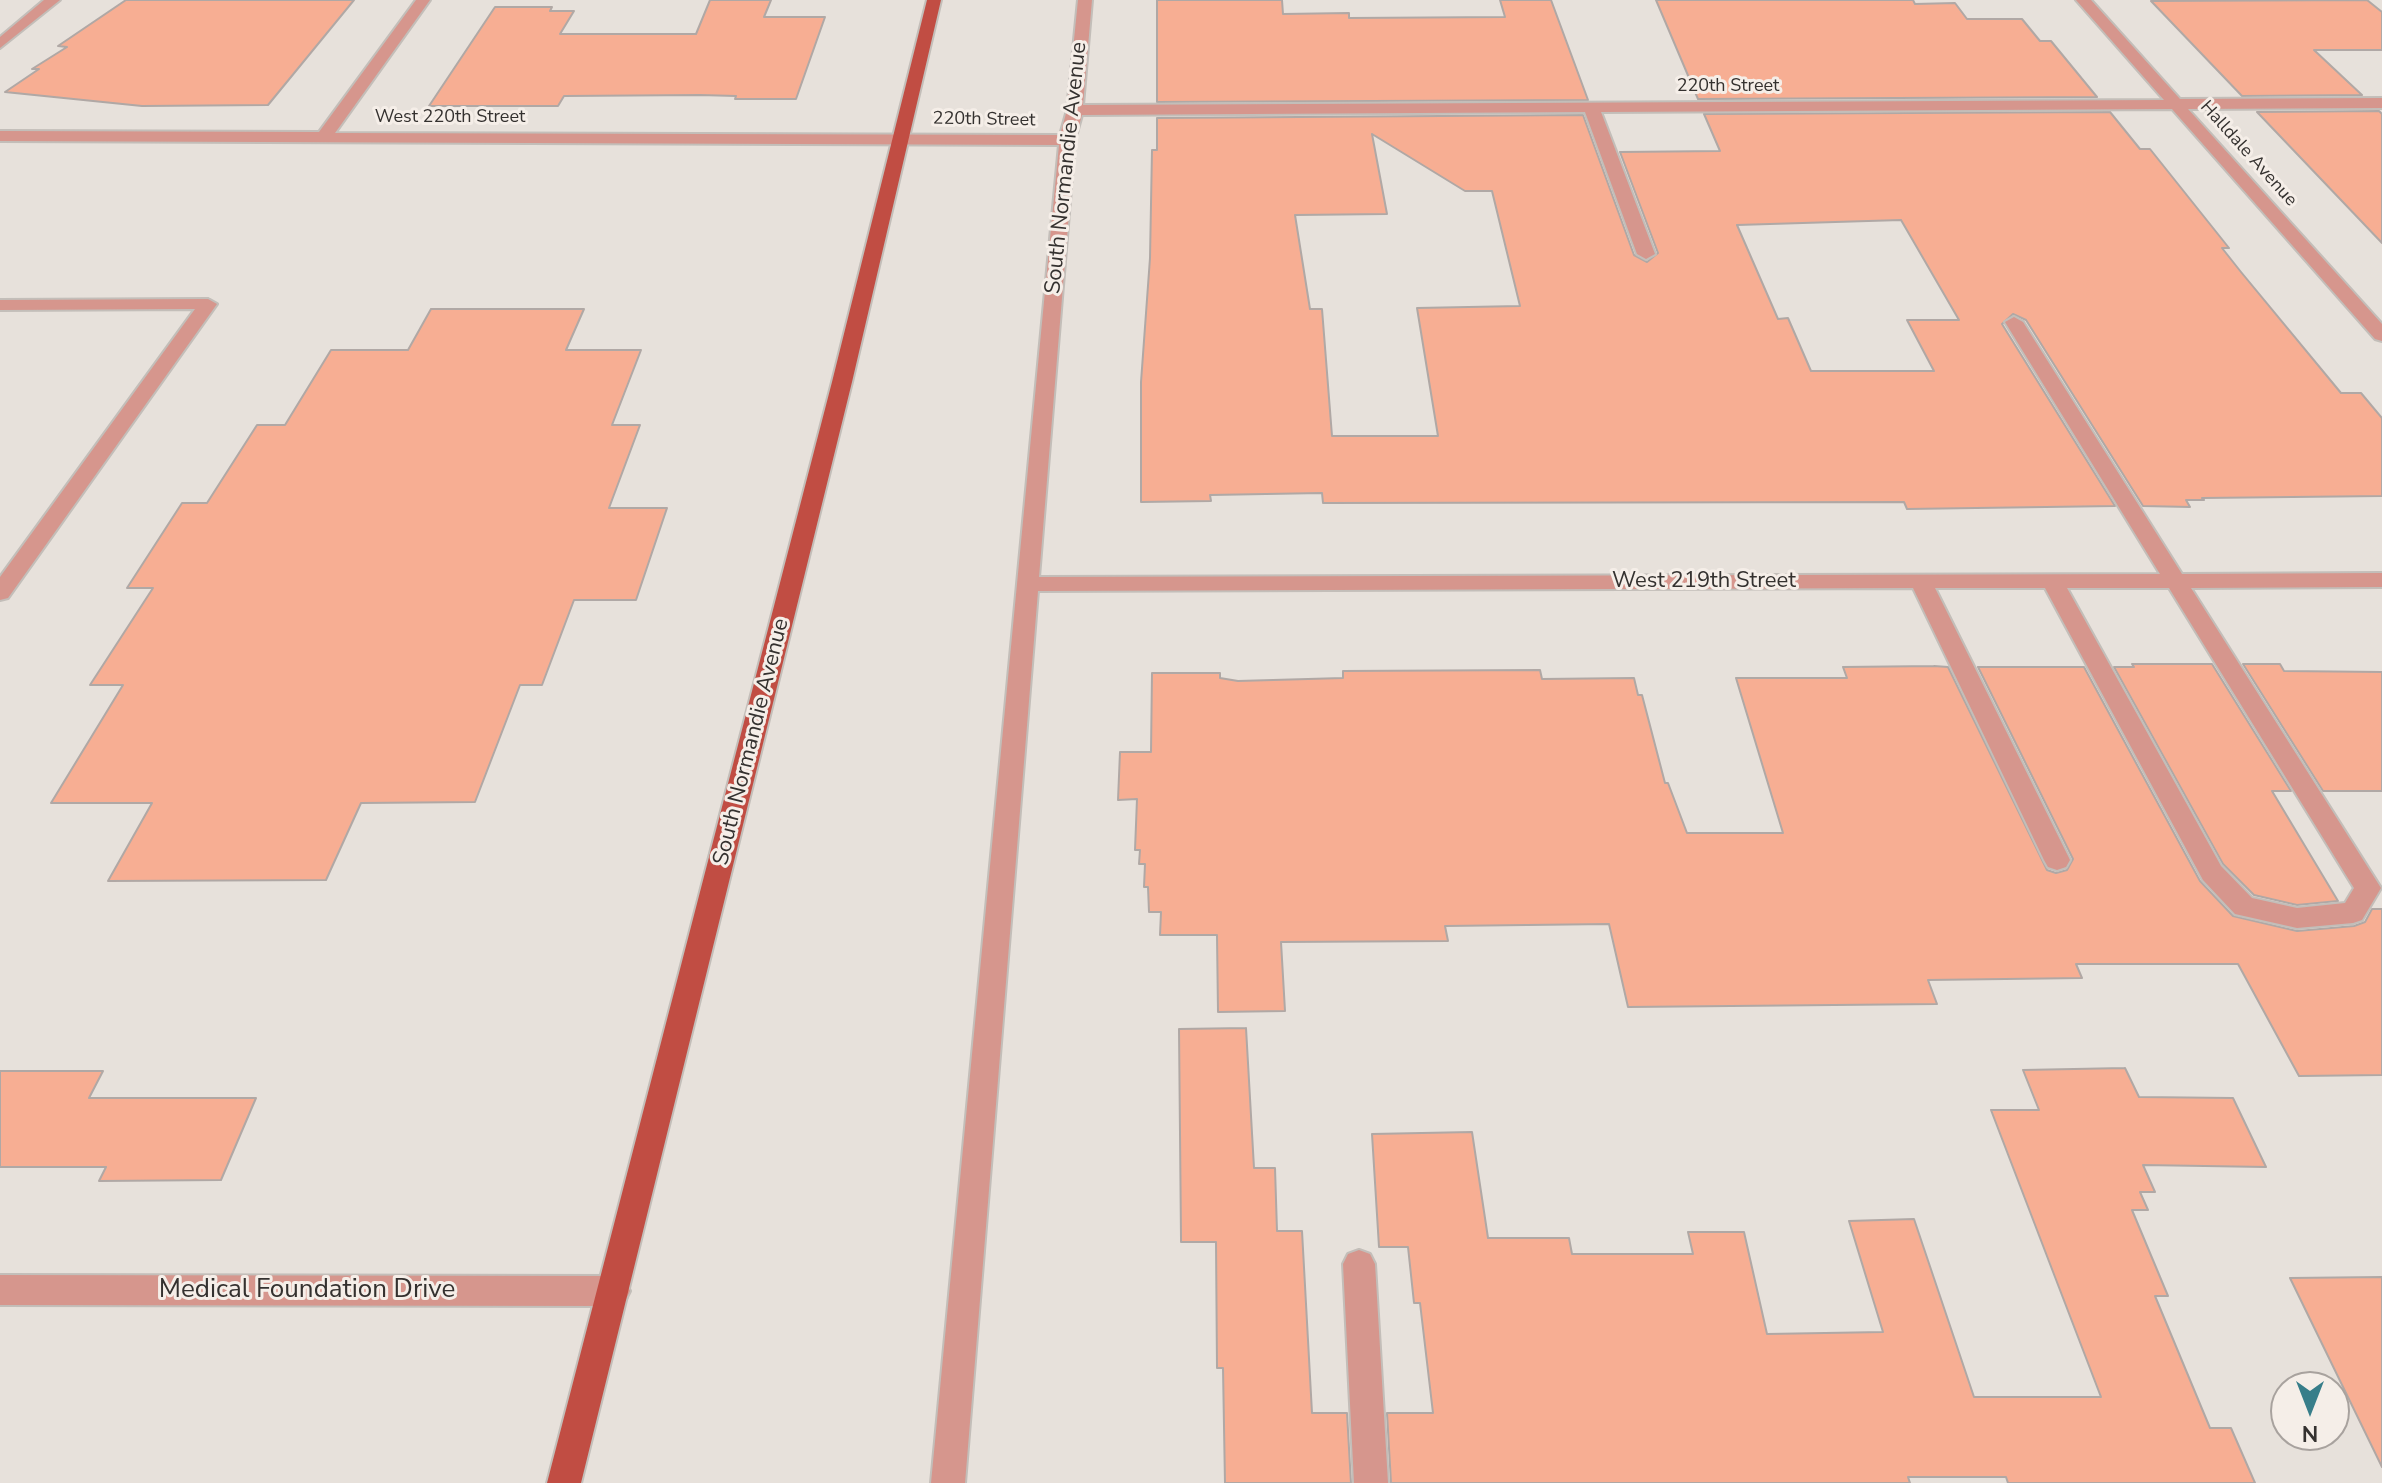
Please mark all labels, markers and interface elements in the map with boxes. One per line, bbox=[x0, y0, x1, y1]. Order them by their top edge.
street label: South Normandie Avenue bbox=[1041, 41, 1093, 295]
street label: 220th Street bbox=[1677, 76, 1779, 98]
street label: Halldale Avenue bbox=[2195, 97, 2301, 211]
street label: West 220th Street bbox=[375, 107, 525, 129]
street label: 220th Street bbox=[932, 108, 1036, 132]
street label: West 219th Street bbox=[1612, 569, 1796, 595]
street label: South Normandie Avenue bbox=[709, 616, 795, 868]
street label: Medical Foundation Drive bbox=[159, 1275, 455, 1307]
north arrow bbox=[2270, 1371, 2350, 1451]
text: N bbox=[2302, 1418, 2318, 1448]

